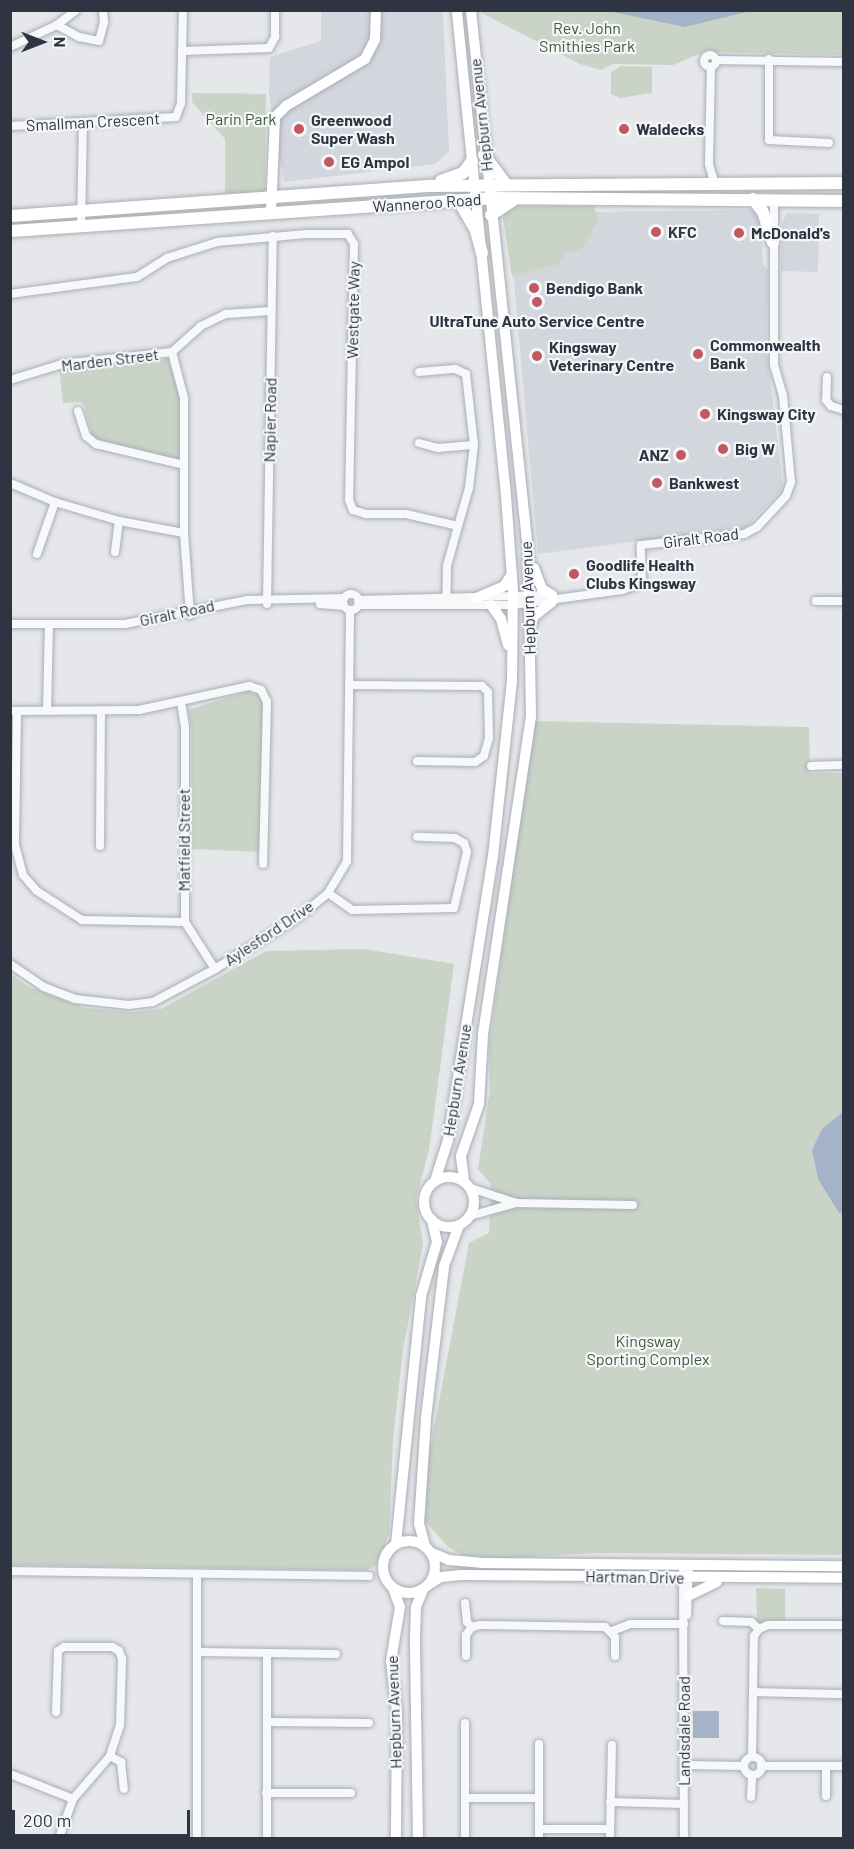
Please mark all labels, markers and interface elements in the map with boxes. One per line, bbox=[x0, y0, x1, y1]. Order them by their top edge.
north arrow bbox=[12, 12, 72, 72]
park label: Rev. John Smithies Park bbox=[539, 18, 635, 56]
text: N bbox=[51, 37, 70, 47]
street label: Hepburn Avenue bbox=[466, 57, 496, 173]
street label: Smallman Crescent bbox=[26, 109, 160, 135]
park label: Parin Park bbox=[206, 109, 276, 129]
place label: Greenwood Super Wash bbox=[311, 110, 395, 148]
place label: Waldecks bbox=[636, 119, 704, 139]
marker: Greenwood Super Wash bbox=[292, 122, 306, 136]
marker: Waldecks bbox=[617, 122, 631, 136]
place label: EG Ampol bbox=[341, 152, 409, 172]
marker: EG Ampol bbox=[322, 155, 336, 169]
street label: Wanneroo Road bbox=[372, 190, 482, 216]
place label: KFC bbox=[668, 222, 697, 242]
place label: McDonald's bbox=[751, 223, 830, 243]
marker: KFC bbox=[649, 225, 663, 239]
marker: McDonald's bbox=[732, 226, 746, 240]
street label: Westgate Way bbox=[343, 261, 363, 359]
place label: Bendigo Bank bbox=[546, 278, 643, 298]
marker: Bendigo Bank bbox=[527, 281, 541, 295]
marker: UltraTune Auto Service Centre bbox=[530, 295, 544, 309]
place label: UltraTune Auto Service Centre bbox=[430, 311, 644, 331]
place label: Commonwealth Bank bbox=[710, 335, 820, 373]
place label: Kingsway Veterinary Centre bbox=[549, 337, 674, 375]
street label: Marden Street bbox=[60, 344, 160, 376]
marker: Commonwealth Bank bbox=[691, 347, 705, 361]
marker: Kingsway Veterinary Centre bbox=[530, 349, 544, 363]
street label: Napier Road bbox=[260, 377, 280, 463]
place label: Kingsway City bbox=[717, 404, 816, 424]
marker: Kingsway City bbox=[698, 407, 712, 421]
place label: Big W bbox=[735, 439, 775, 459]
marker: Big W bbox=[716, 442, 730, 456]
place label: ANZ bbox=[639, 445, 669, 465]
marker: ANZ bbox=[674, 448, 688, 462]
place label: Bankwest bbox=[669, 473, 739, 493]
marker: Bankwest bbox=[650, 476, 664, 490]
street label: Giralt Road bbox=[662, 524, 740, 552]
street label: Hepburn Avenue bbox=[516, 541, 540, 655]
place label: Goodlife Health Clubs Kingsway bbox=[586, 555, 696, 593]
marker: Goodlife Health Clubs Kingsway bbox=[567, 567, 581, 581]
street label: Giralt Road bbox=[138, 596, 216, 630]
street label: Matfield Street bbox=[174, 789, 194, 891]
street label: Aylesford Drive bbox=[221, 896, 317, 970]
street label: Hepburn Avenue bbox=[439, 1022, 475, 1138]
park label: Kingsway Sporting Complex bbox=[586, 1331, 710, 1369]
street label: Hartman Drive bbox=[585, 1567, 685, 1587]
street label: Hepburn Avenue bbox=[382, 1655, 406, 1769]
street label: Landsdale Road bbox=[674, 1676, 694, 1786]
scale bar bbox=[15, 1798, 194, 1836]
text: 200 m bbox=[23, 1809, 71, 1831]

